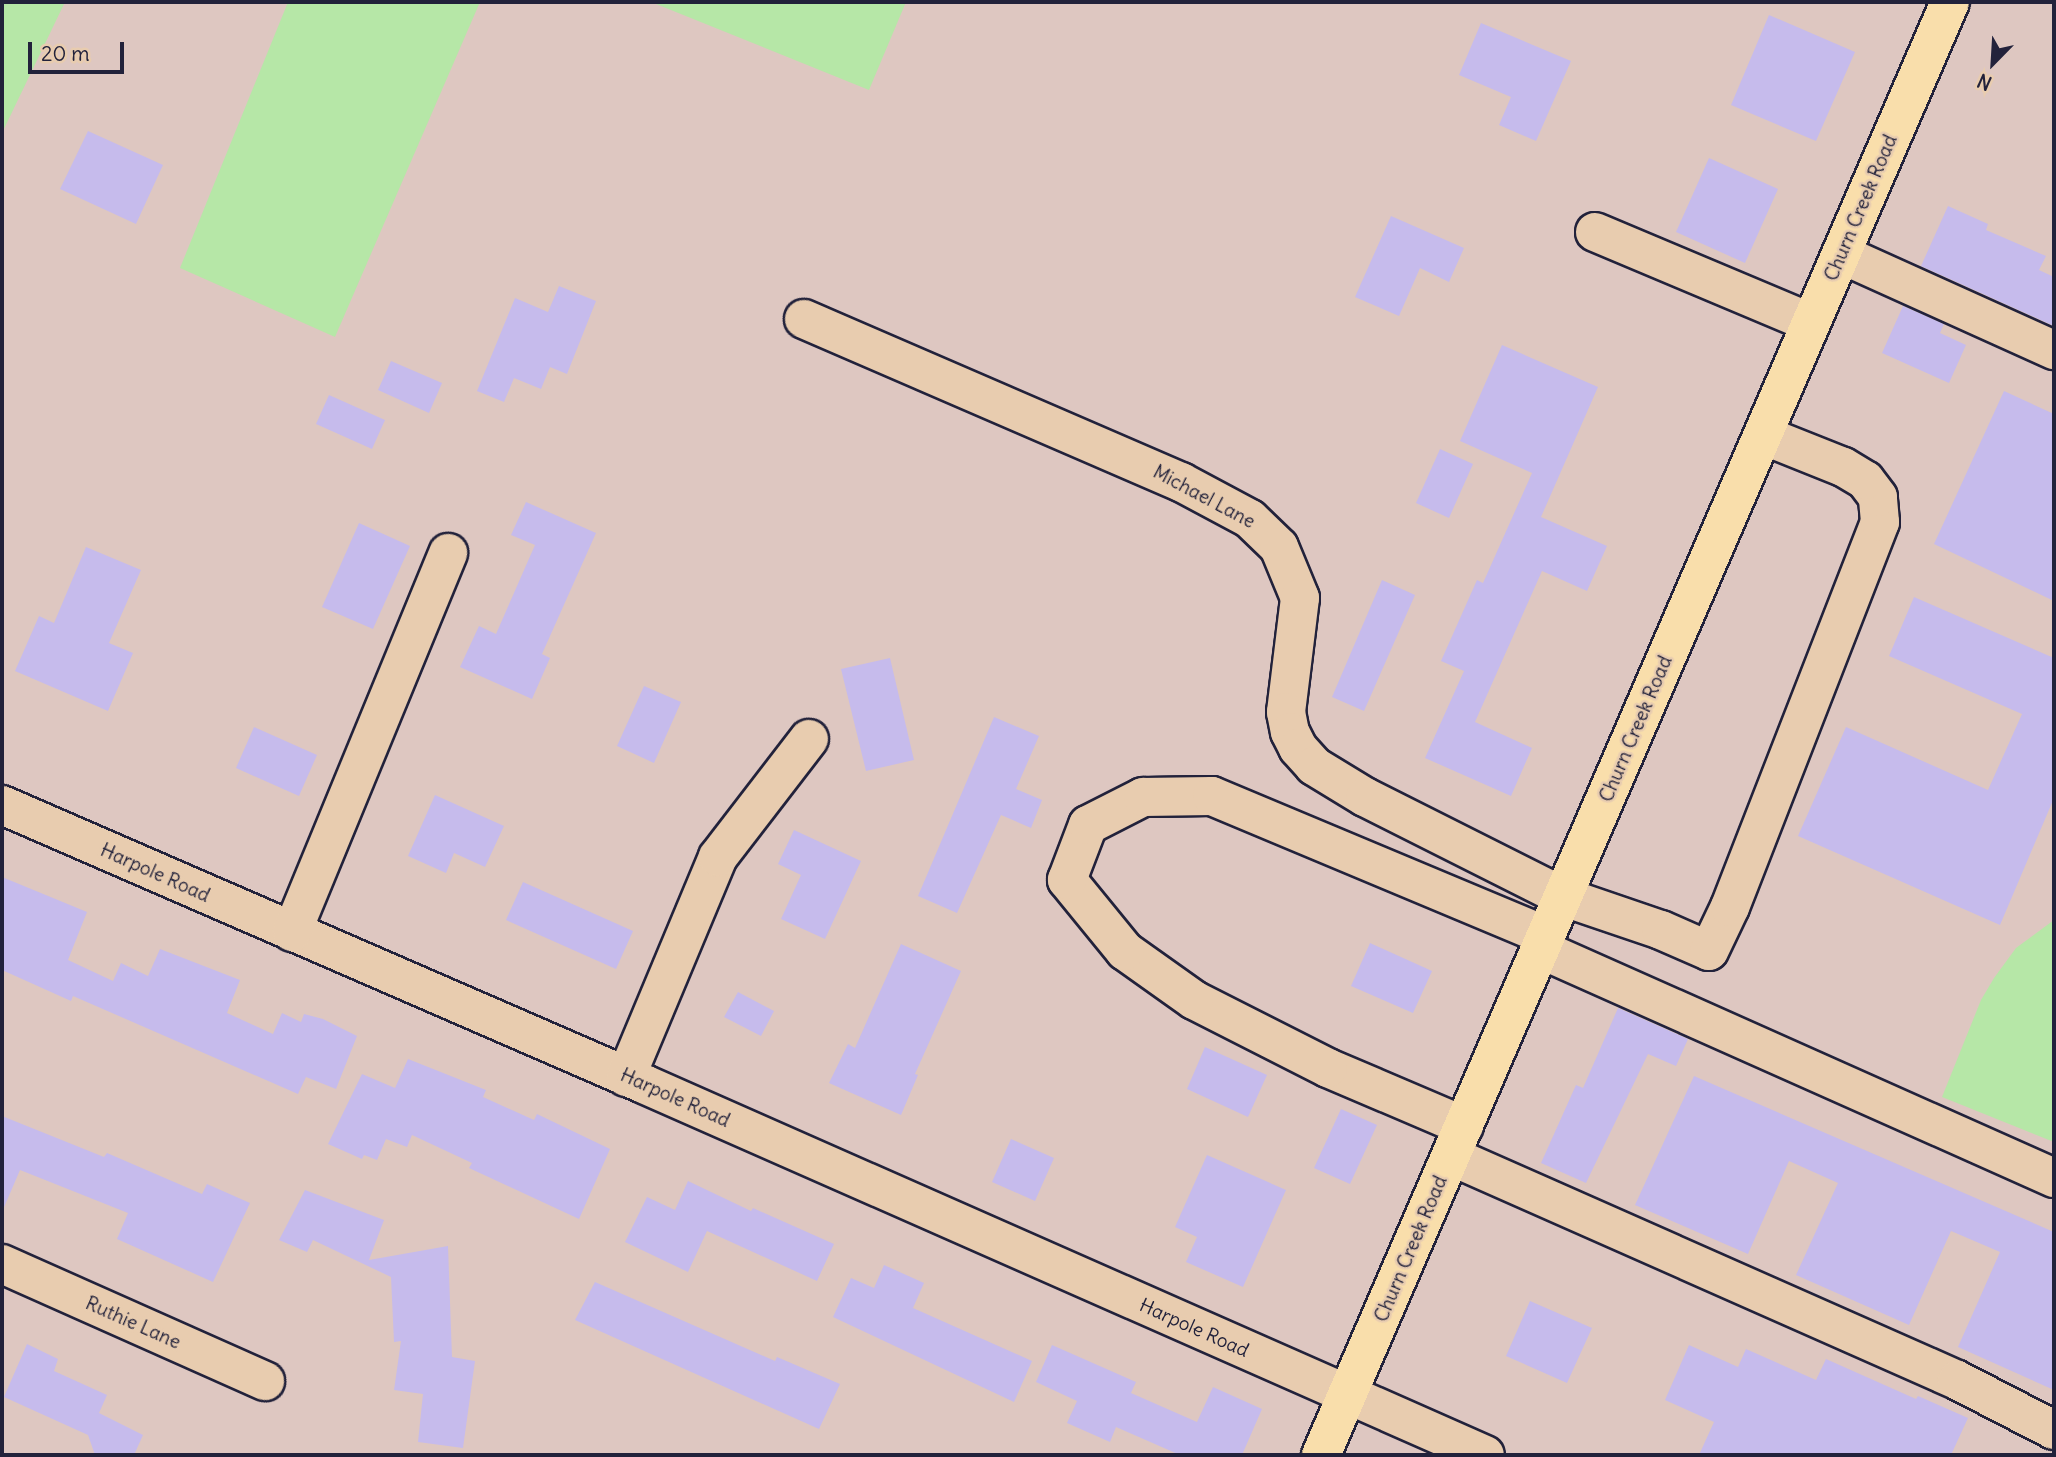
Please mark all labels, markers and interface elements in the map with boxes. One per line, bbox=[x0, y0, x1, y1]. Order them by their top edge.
scale bar bbox=[32, 28, 128, 72]
north arrow bbox=[1958, 28, 2028, 98]
text: 20 m bbox=[41, 40, 90, 67]
text: N bbox=[1974, 69, 1995, 96]
street label: Churn Creek Road bbox=[1820, 131, 1902, 285]
street label: Michael Lane bbox=[1149, 461, 1259, 533]
street label: Churn Creek Road bbox=[1595, 652, 1677, 806]
street label: Harpole Road bbox=[97, 839, 213, 907]
street label: Harpole Road bbox=[617, 1064, 733, 1132]
street label: Churn Creek Road bbox=[1370, 1172, 1452, 1326]
street label: Ruthie Lane bbox=[82, 1292, 184, 1354]
street label: Harpole Road bbox=[1136, 1294, 1252, 1362]

